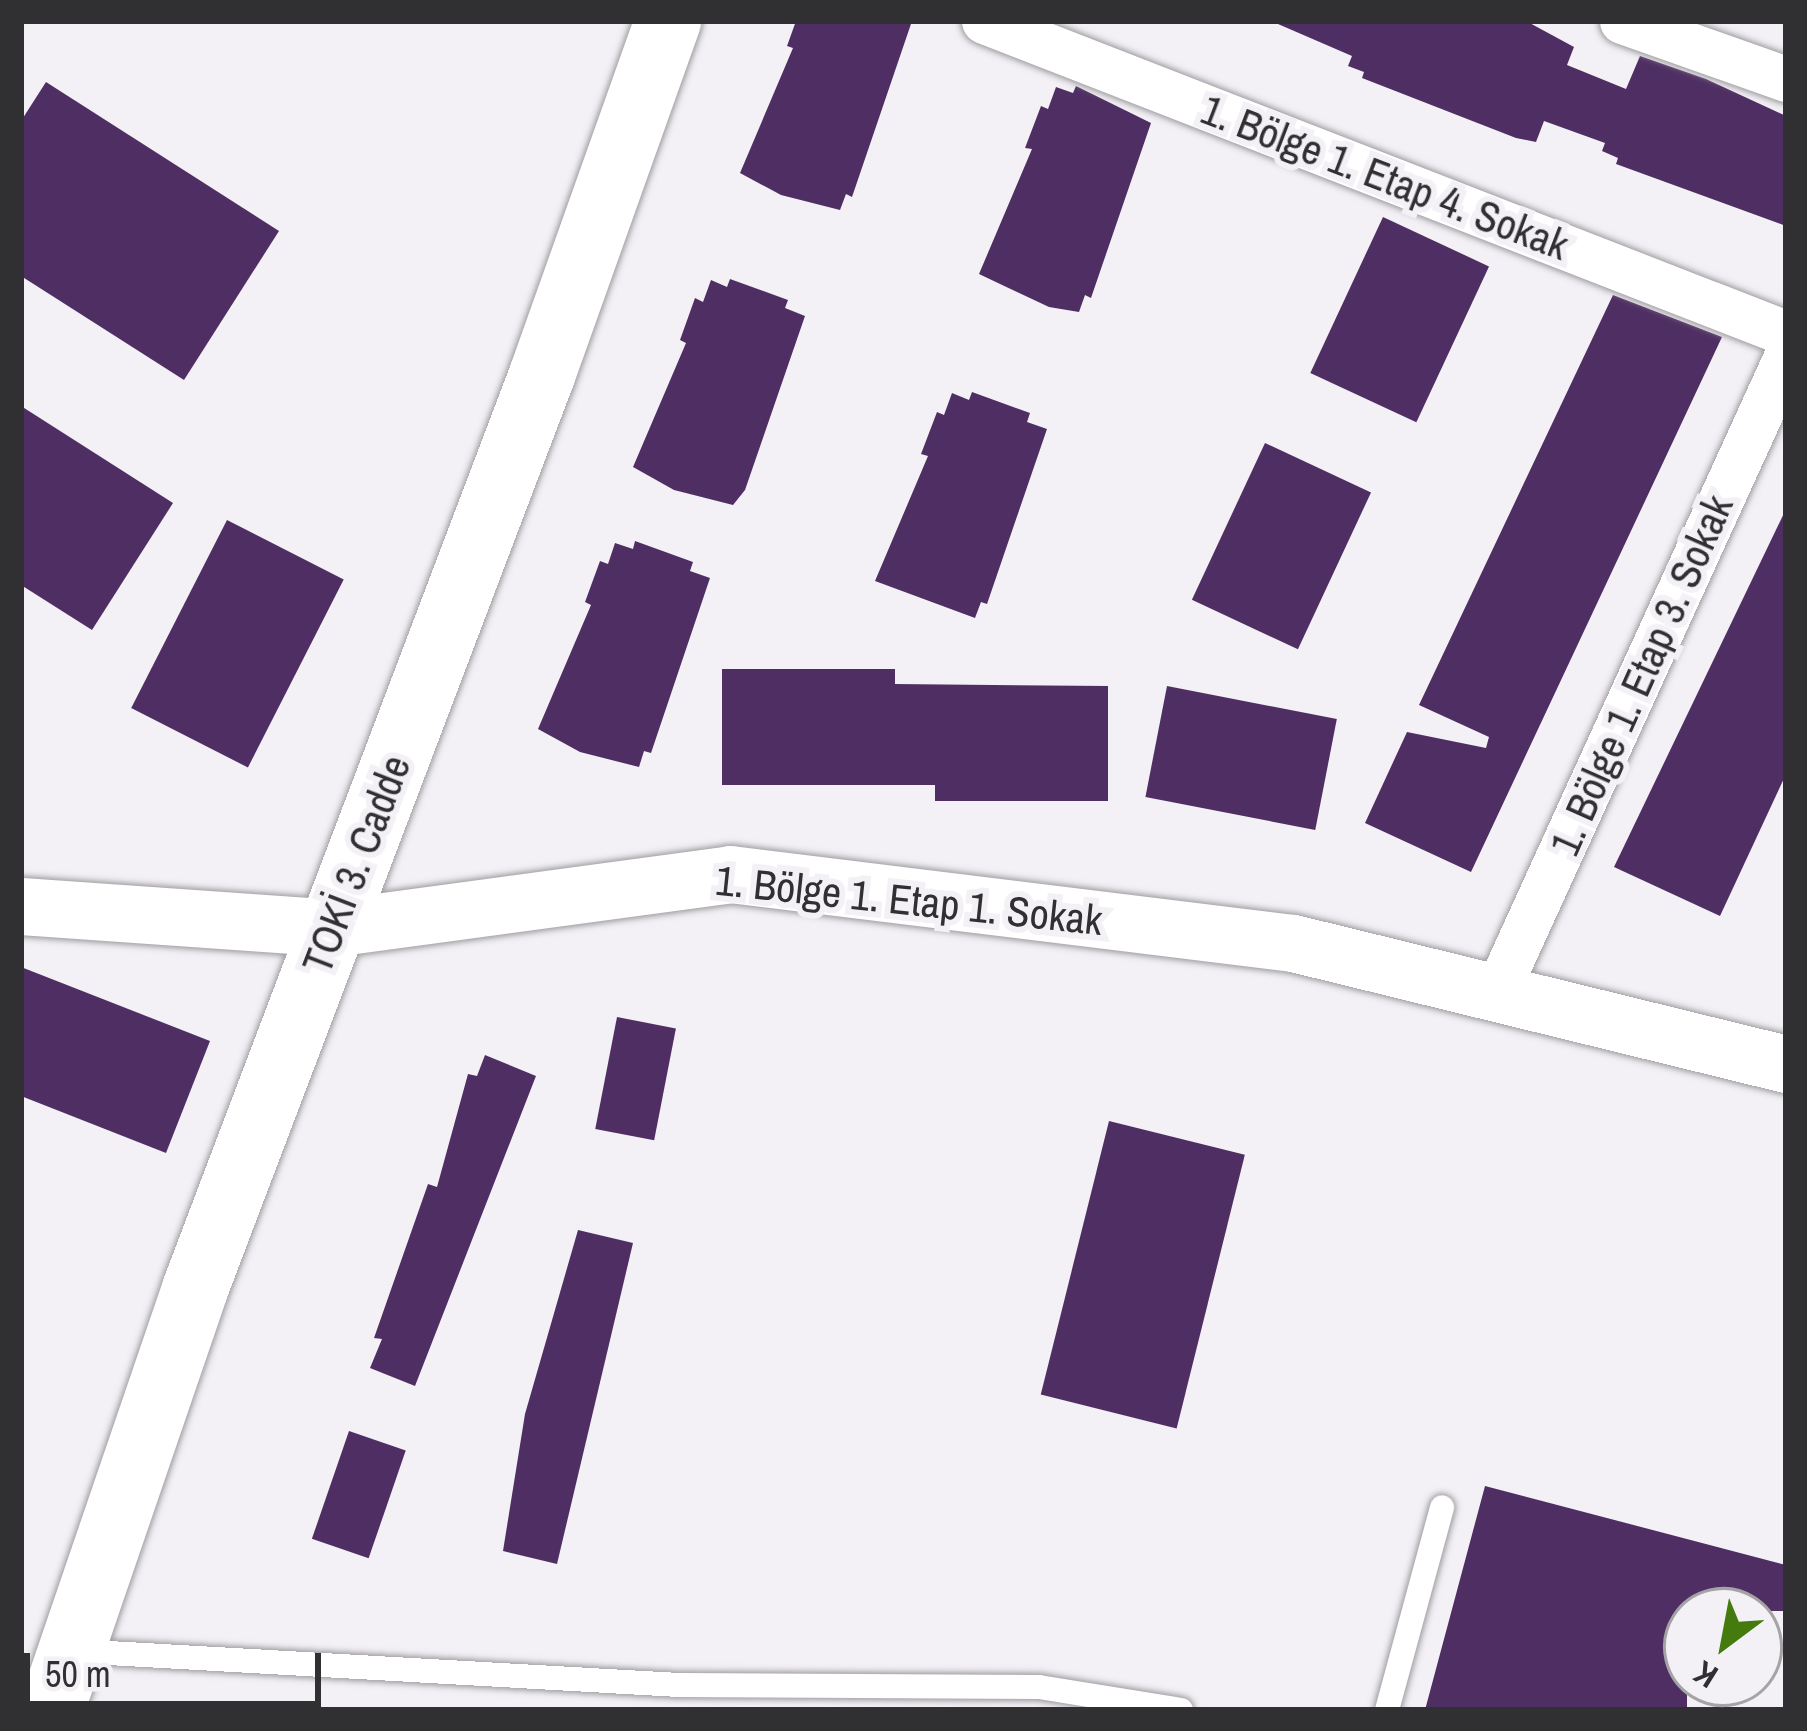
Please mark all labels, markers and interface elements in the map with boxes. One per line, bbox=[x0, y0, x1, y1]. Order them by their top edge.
street label: 1. Bölge 1. Etap 4. Sokak bbox=[1195, 84, 1575, 270]
street label: 1. Bölge 1. Etap 3. Sokak bbox=[1539, 487, 1743, 863]
street label: TOKİ 3. Cadde bbox=[291, 748, 421, 980]
street label: 1. Bölge 1. Etap 1. Sokak bbox=[713, 855, 1105, 945]
north arrow bbox=[1663, 1587, 1783, 1707]
scale bar bbox=[30, 1629, 327, 1703]
text: 50 m bbox=[45, 1650, 111, 1698]
text: K bbox=[1686, 1651, 1725, 1699]

